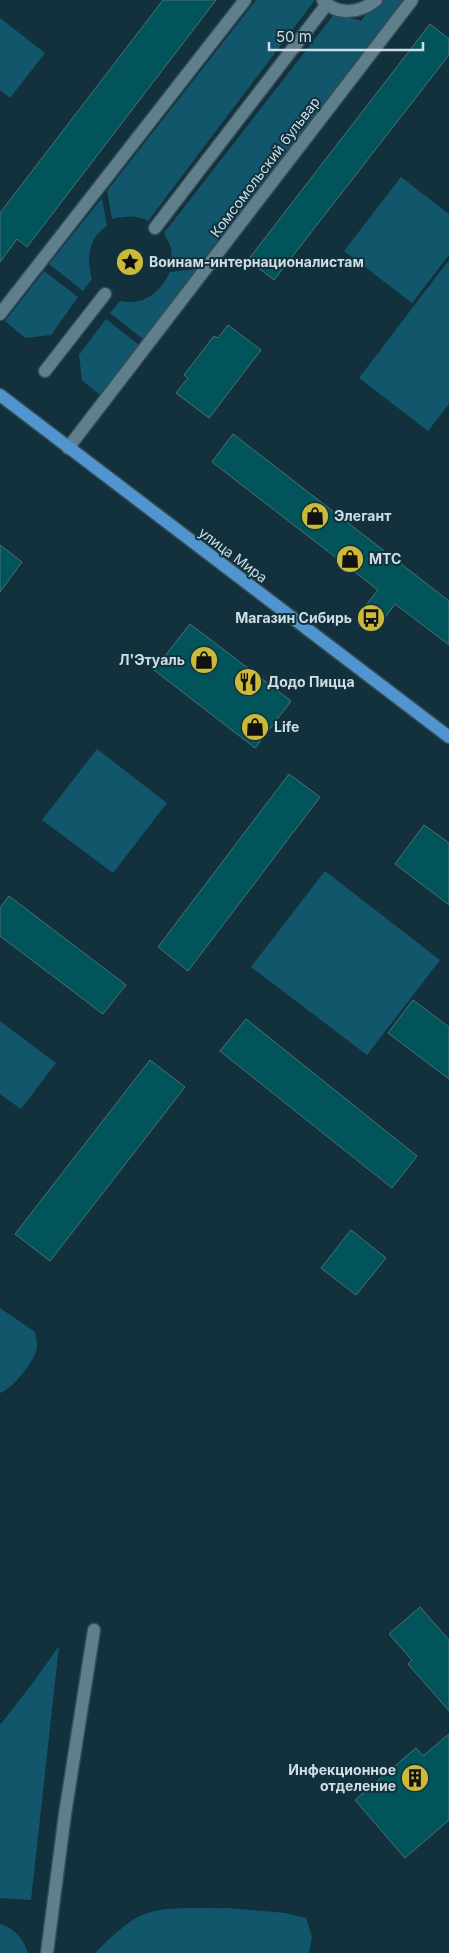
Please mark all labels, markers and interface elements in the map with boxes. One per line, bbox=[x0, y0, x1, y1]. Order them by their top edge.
scale bar bbox=[269, 20, 423, 52]
text: 50 m bbox=[276, 27, 312, 46]
street label: Комсомольский бульвар bbox=[206, 93, 323, 240]
place icon: Воинам-интернационалистам bbox=[115, 247, 145, 277]
place label: Воинам-интернационалистам bbox=[149, 253, 364, 270]
shop icon: Элегант bbox=[300, 501, 330, 531]
place label: Элегант bbox=[334, 507, 391, 524]
street label: улица Мира bbox=[196, 523, 271, 586]
shop icon: МТС bbox=[335, 544, 365, 574]
place label: МТС bbox=[369, 550, 401, 567]
bus stop icon: Магазин Сибирь bbox=[356, 603, 386, 633]
place label: Магазин Сибирь bbox=[235, 609, 352, 626]
shop icon: Л'Этуаль bbox=[189, 645, 219, 675]
place label: Л'Этуаль bbox=[119, 651, 185, 668]
restaurant icon: Додо Пицца bbox=[233, 667, 263, 697]
place label: Додо Пицца bbox=[267, 673, 355, 690]
shop icon: Life bbox=[240, 712, 270, 742]
place label: Life bbox=[274, 718, 299, 735]
place label: Инфекционное отделение bbox=[288, 1761, 396, 1794]
building icon: Инфекционное отделение bbox=[400, 1763, 430, 1793]

